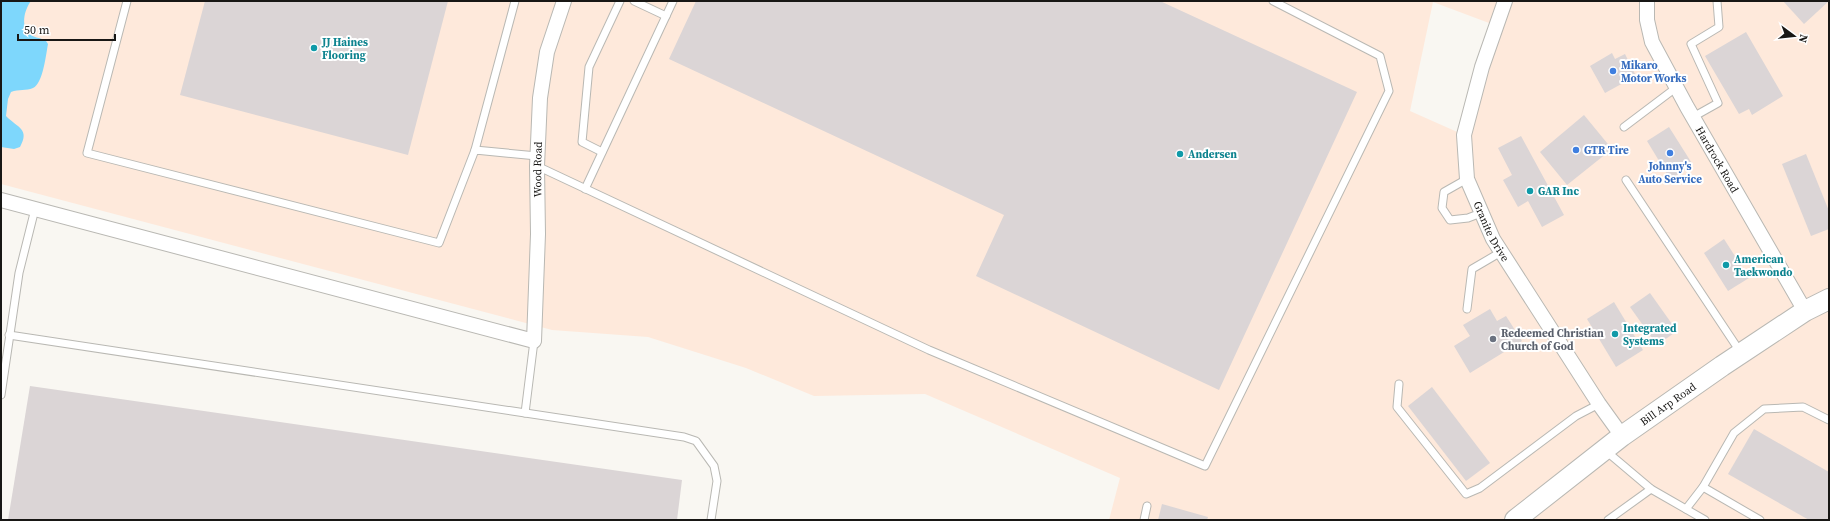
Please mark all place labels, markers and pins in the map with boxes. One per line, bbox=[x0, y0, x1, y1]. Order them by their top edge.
place label: JJ Haines Flooring bbox=[321, 35, 368, 63]
marker: JJ Haines Flooring bbox=[309, 43, 319, 53]
place label: Mikaro Motor Works bbox=[1621, 58, 1687, 86]
marker: Mikaro Motor Works bbox=[1608, 66, 1618, 76]
place label: GTR Tire bbox=[1584, 143, 1629, 158]
marker: GTR Tire bbox=[1571, 145, 1581, 155]
place label: Andersen bbox=[1188, 147, 1237, 162]
marker: Johnny's Auto Service bbox=[1665, 148, 1675, 158]
marker: Andersen bbox=[1175, 149, 1185, 159]
place label: Johnny's Auto Service bbox=[1638, 159, 1702, 187]
place label: GAR Inc bbox=[1538, 184, 1579, 199]
marker: GAR Inc bbox=[1525, 186, 1535, 196]
place label: American Taekwondo bbox=[1734, 252, 1792, 280]
marker: American Taekwondo bbox=[1721, 260, 1731, 270]
place label: Integrated Systems bbox=[1623, 321, 1677, 349]
place label: Redeemed Christian Church of God bbox=[1501, 326, 1604, 354]
marker: Integrated Systems bbox=[1610, 329, 1620, 339]
marker: Redeemed Christian Church of God bbox=[1488, 334, 1498, 344]

